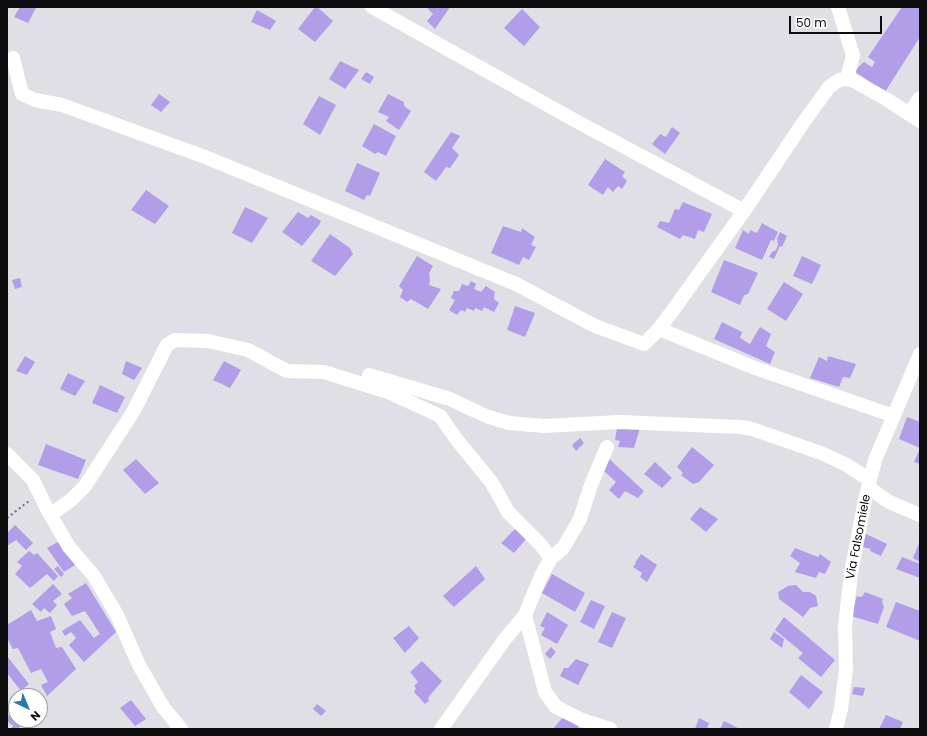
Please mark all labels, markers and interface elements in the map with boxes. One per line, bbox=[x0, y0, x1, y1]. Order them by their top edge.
scale bar bbox=[791, 8, 884, 34]
text: 50 m bbox=[796, 14, 827, 31]
street label: Via Falsomiele bbox=[844, 493, 874, 581]
north arrow bbox=[8, 688, 48, 728]
text: N bbox=[27, 707, 44, 725]

